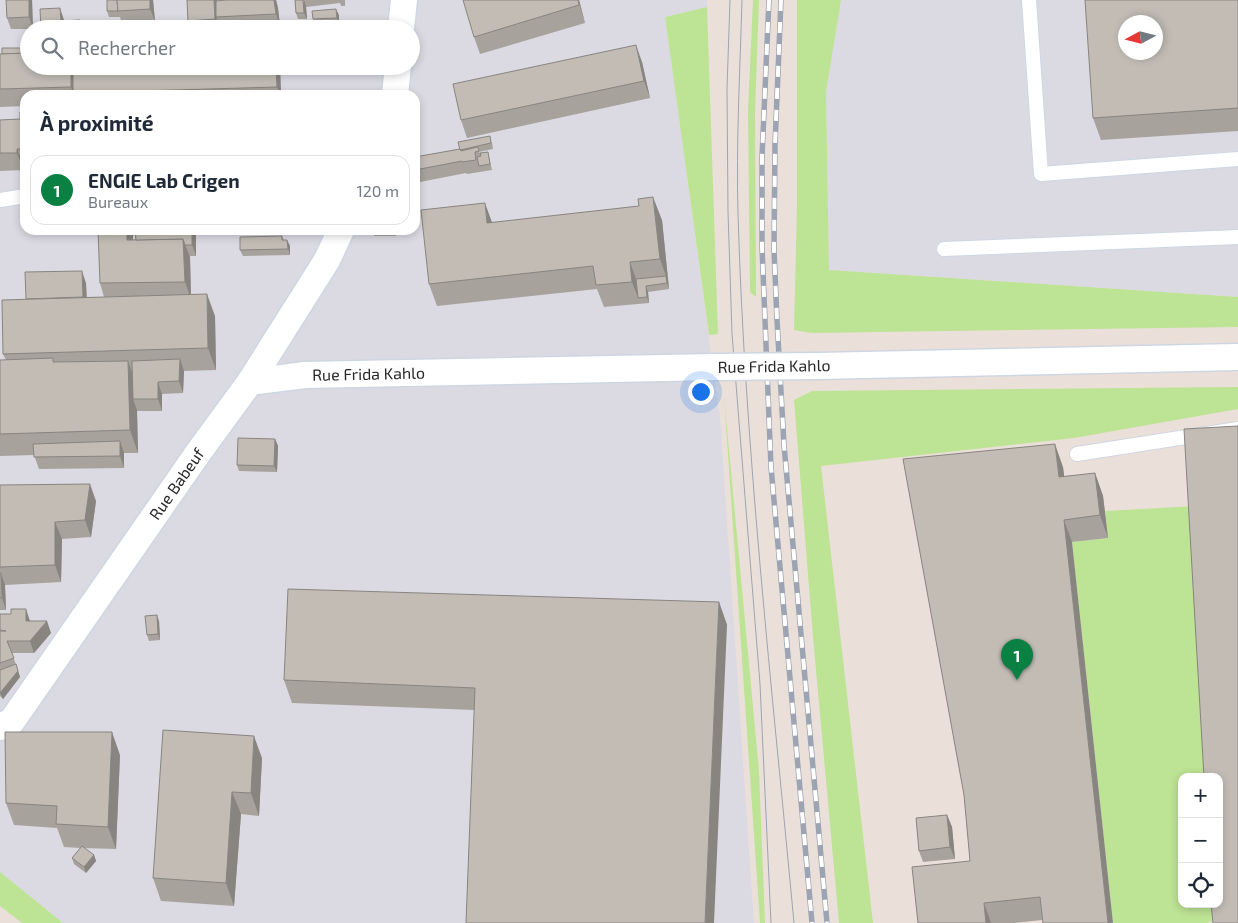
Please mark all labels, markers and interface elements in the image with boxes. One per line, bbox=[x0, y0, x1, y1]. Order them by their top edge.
north arrow bbox=[1118, 15, 1163, 60]
search box bbox=[20, 20, 420, 75]
icon: search bbox=[38, 34, 66, 62]
text: Rechercher bbox=[78, 36, 176, 59]
text: À proximité bbox=[40, 110, 154, 135]
text: ENGIE Lab Crigen bbox=[88, 169, 240, 192]
text: 1 bbox=[54, 181, 60, 200]
text: 120 m bbox=[356, 181, 399, 200]
text: Bureaux bbox=[88, 192, 148, 211]
street label: Rue Frida Kahlo bbox=[717, 355, 831, 376]
street label: Rue Frida Kahlo bbox=[312, 363, 425, 384]
your location bbox=[688, 379, 714, 405]
street label: Rue Babeuf bbox=[145, 443, 208, 523]
pin: 1 bbox=[1001, 639, 1033, 680]
map controls bbox=[1178, 773, 1223, 908]
button: + bbox=[1178, 773, 1223, 818]
button: − bbox=[1178, 818, 1223, 863]
button: locate bbox=[1178, 863, 1223, 908]

